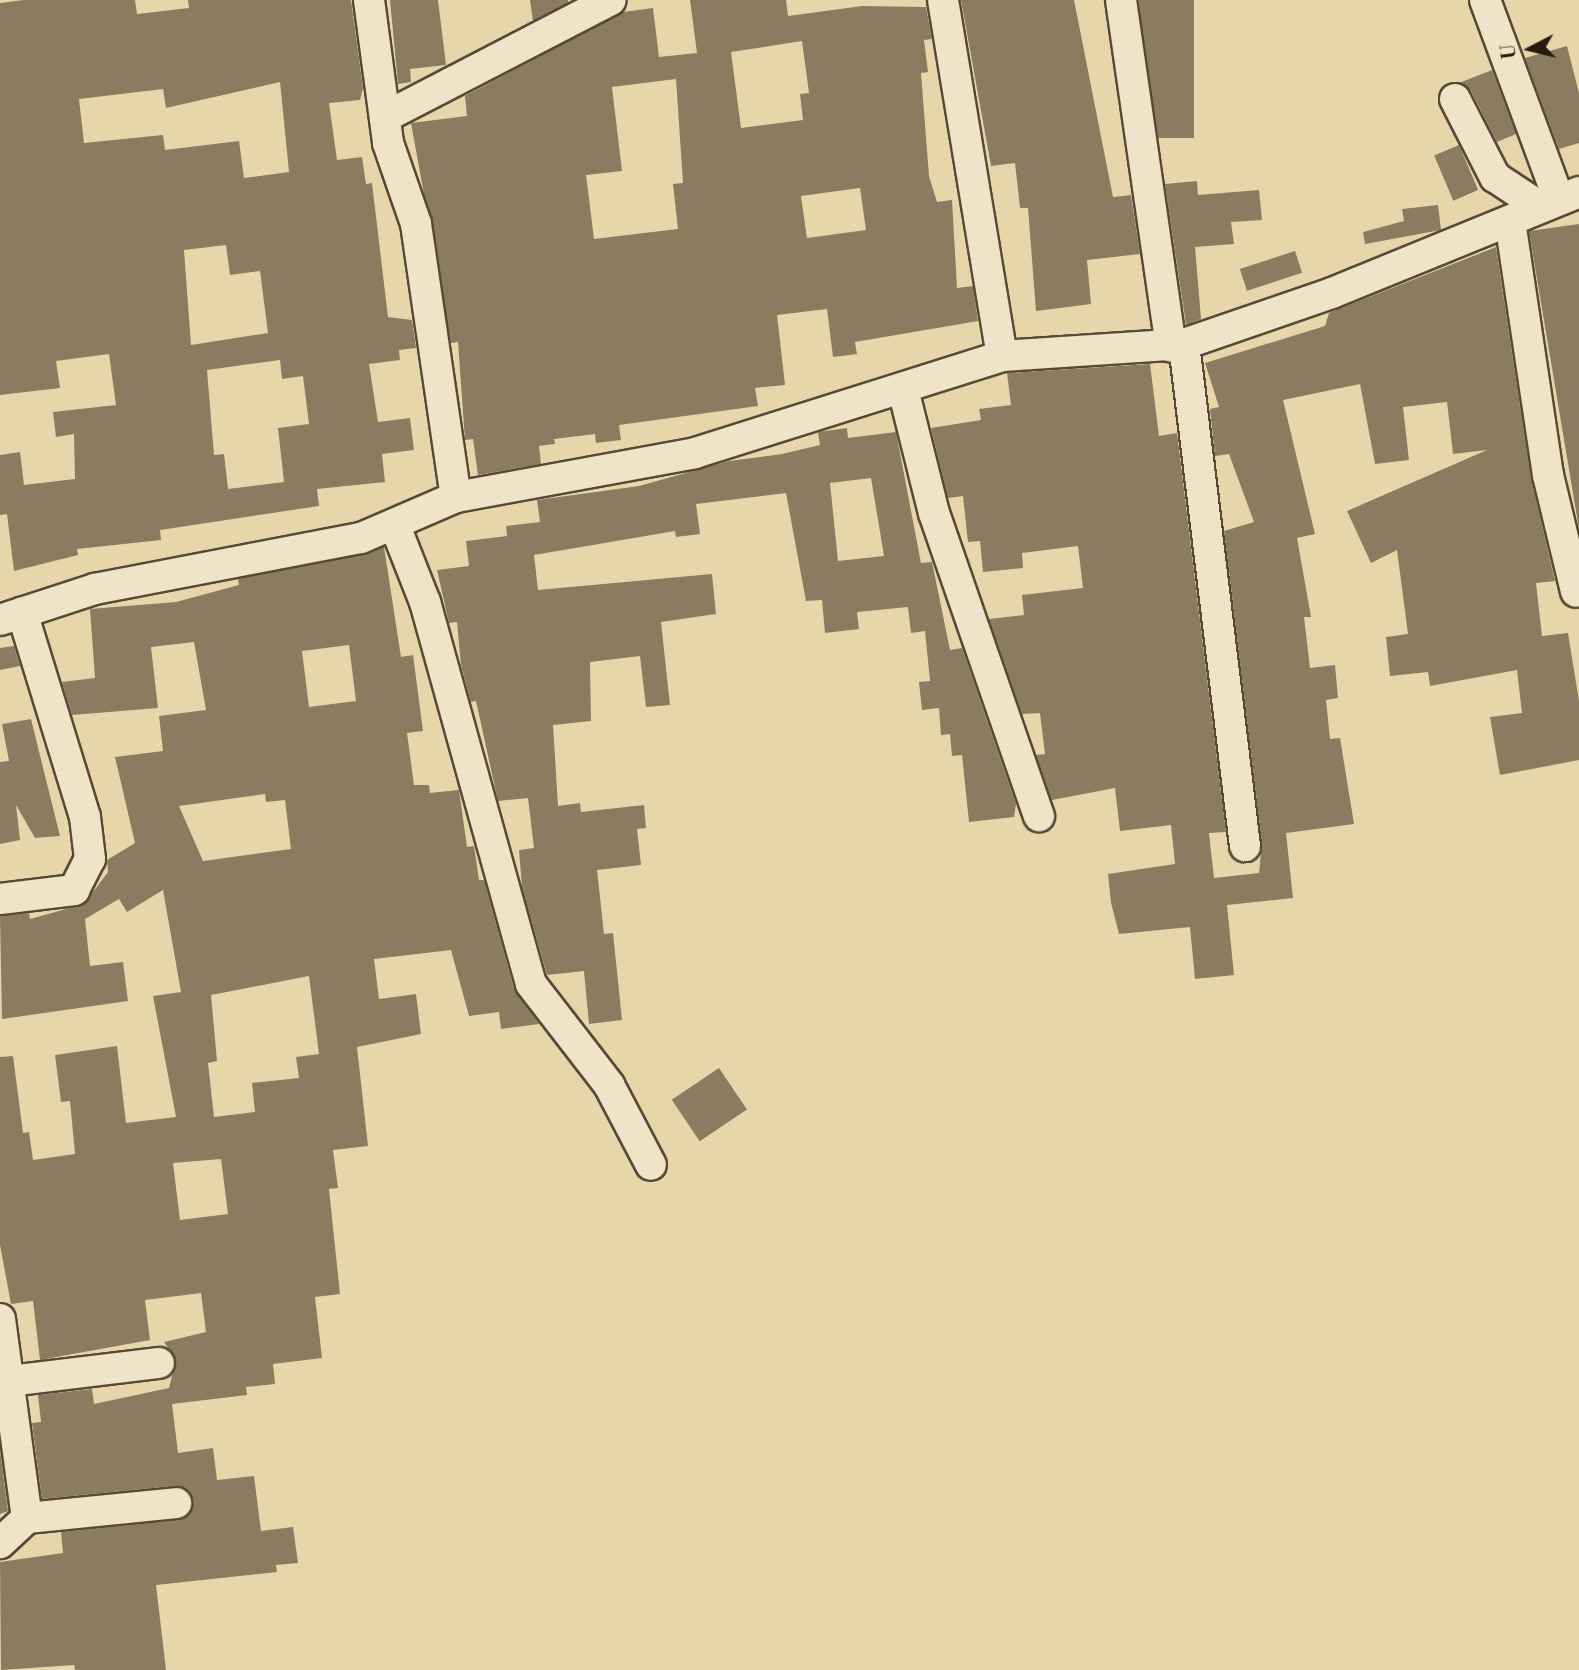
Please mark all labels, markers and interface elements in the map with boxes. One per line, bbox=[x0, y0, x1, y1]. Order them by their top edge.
north arrow bbox=[1495, 14, 1565, 84]
text: U bbox=[1496, 43, 1522, 60]

